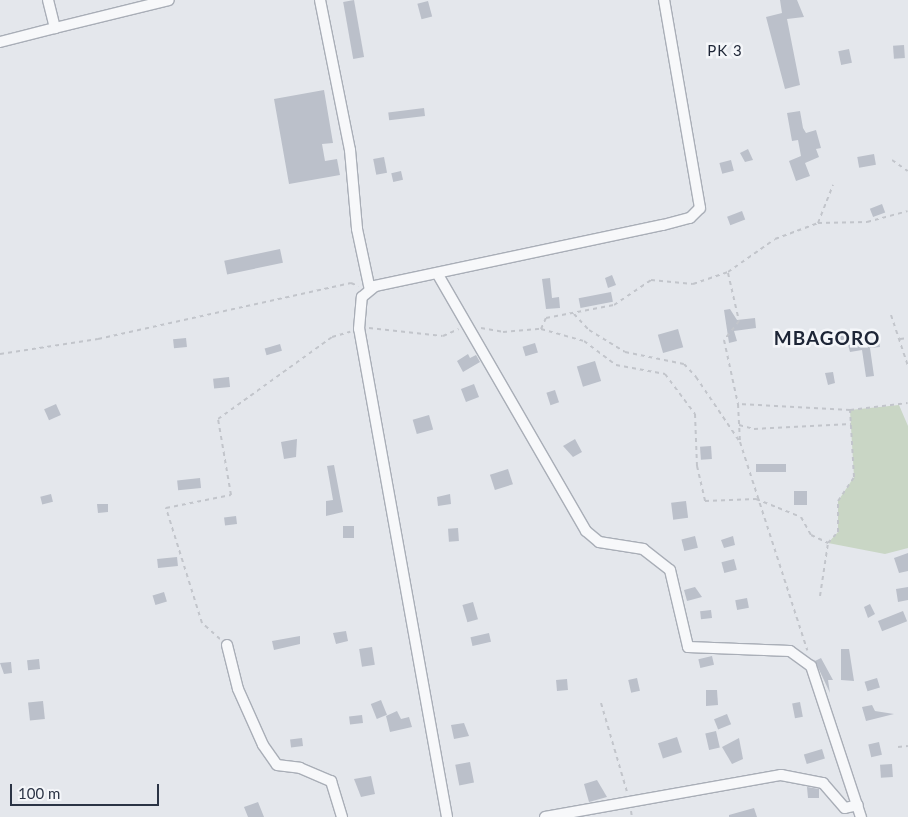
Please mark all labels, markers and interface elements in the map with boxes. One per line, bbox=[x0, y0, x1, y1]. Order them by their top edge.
district label: PK 3 bbox=[707, 42, 743, 60]
district label: MBAGORO bbox=[773, 327, 881, 349]
scale bar bbox=[12, 774, 161, 806]
text: 100 m bbox=[18, 784, 60, 802]

